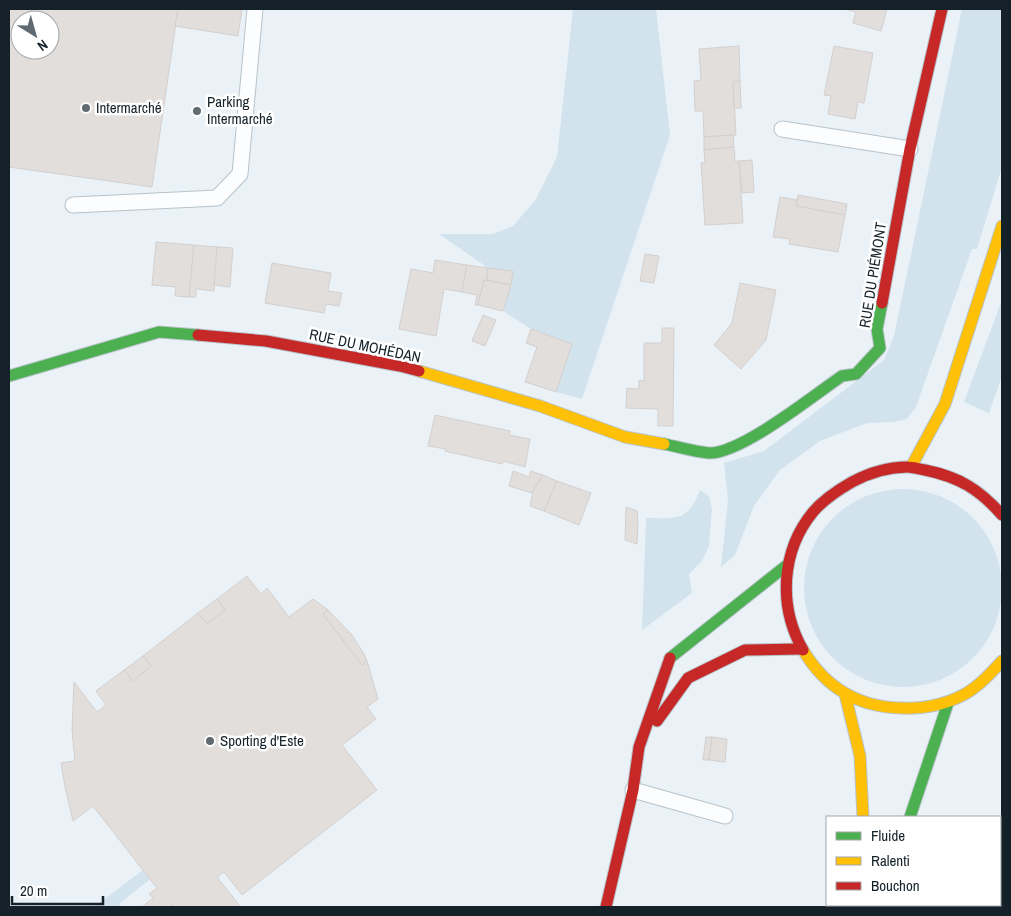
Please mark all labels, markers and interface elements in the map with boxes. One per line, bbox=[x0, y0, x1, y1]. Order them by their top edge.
north arrow bbox=[10, 10, 60, 60]
text: N bbox=[34, 36, 52, 55]
place label: Parking Intermarché bbox=[207, 91, 273, 129]
place label: Intermarché bbox=[96, 97, 162, 118]
marker: Intermarché bbox=[80, 102, 92, 114]
marker: Parking Intermarché bbox=[191, 105, 203, 117]
street label: RUE DU PIÉMONT bbox=[854, 220, 891, 329]
street label: RUE DU MOHÉDAN bbox=[307, 323, 423, 368]
place label: Sporting d'Este bbox=[220, 730, 304, 751]
marker: Sporting d'Este bbox=[204, 735, 216, 747]
legend bbox=[826, 816, 1001, 906]
text: Fluide bbox=[871, 825, 905, 846]
text: Ralenti bbox=[871, 850, 910, 871]
scale bar bbox=[12, 874, 104, 906]
text: Bouchon bbox=[871, 875, 920, 896]
text: 20 m bbox=[20, 880, 47, 901]

